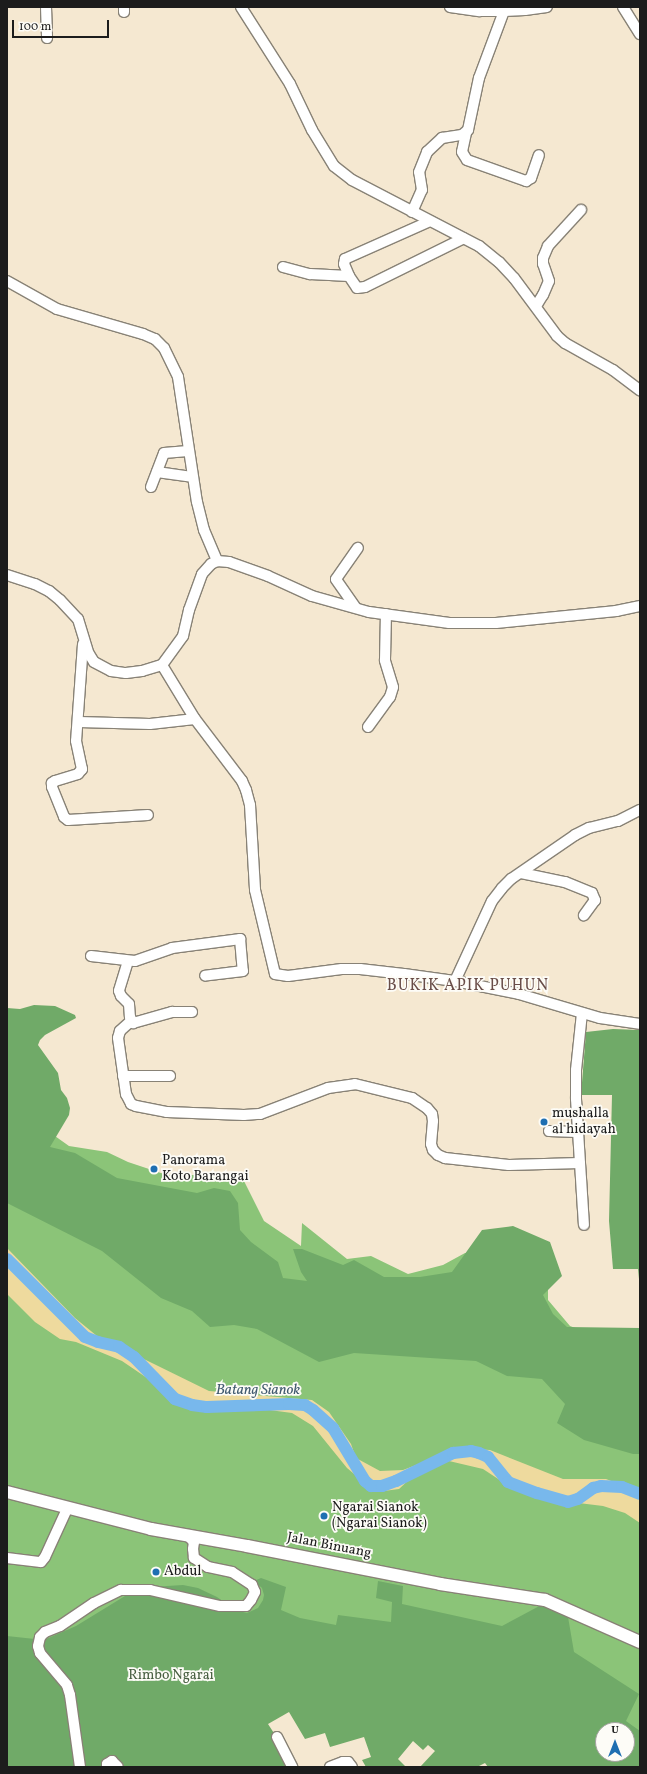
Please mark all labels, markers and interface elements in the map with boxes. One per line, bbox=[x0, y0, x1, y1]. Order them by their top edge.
scale bar bbox=[14, 12, 111, 38]
text: 100 m bbox=[19, 19, 51, 35]
district label: BUKIK APIK PUHUN bbox=[387, 976, 549, 996]
place label: mushalla al hidayah bbox=[552, 1106, 616, 1138]
marker: mushalla al hidayah bbox=[539, 1117, 549, 1127]
place label: Panorama Koto Barangai bbox=[162, 1153, 249, 1186]
marker: Panorama Koto Barangai bbox=[149, 1164, 159, 1174]
water label: Batang Sianok bbox=[216, 1382, 300, 1400]
place label: Ngarai Sianok (Ngarai Sianok) bbox=[332, 1500, 427, 1532]
marker: Ngarai Sianok (Ngarai Sianok) bbox=[319, 1511, 329, 1521]
street label: Jalan Binuang bbox=[285, 1530, 373, 1562]
place label: Abdul bbox=[164, 1564, 201, 1580]
marker: Abdul bbox=[151, 1567, 161, 1577]
park label: Rimbo Ngarai bbox=[128, 1668, 214, 1684]
north arrow bbox=[595, 1722, 635, 1762]
text: U bbox=[611, 1723, 619, 1738]

